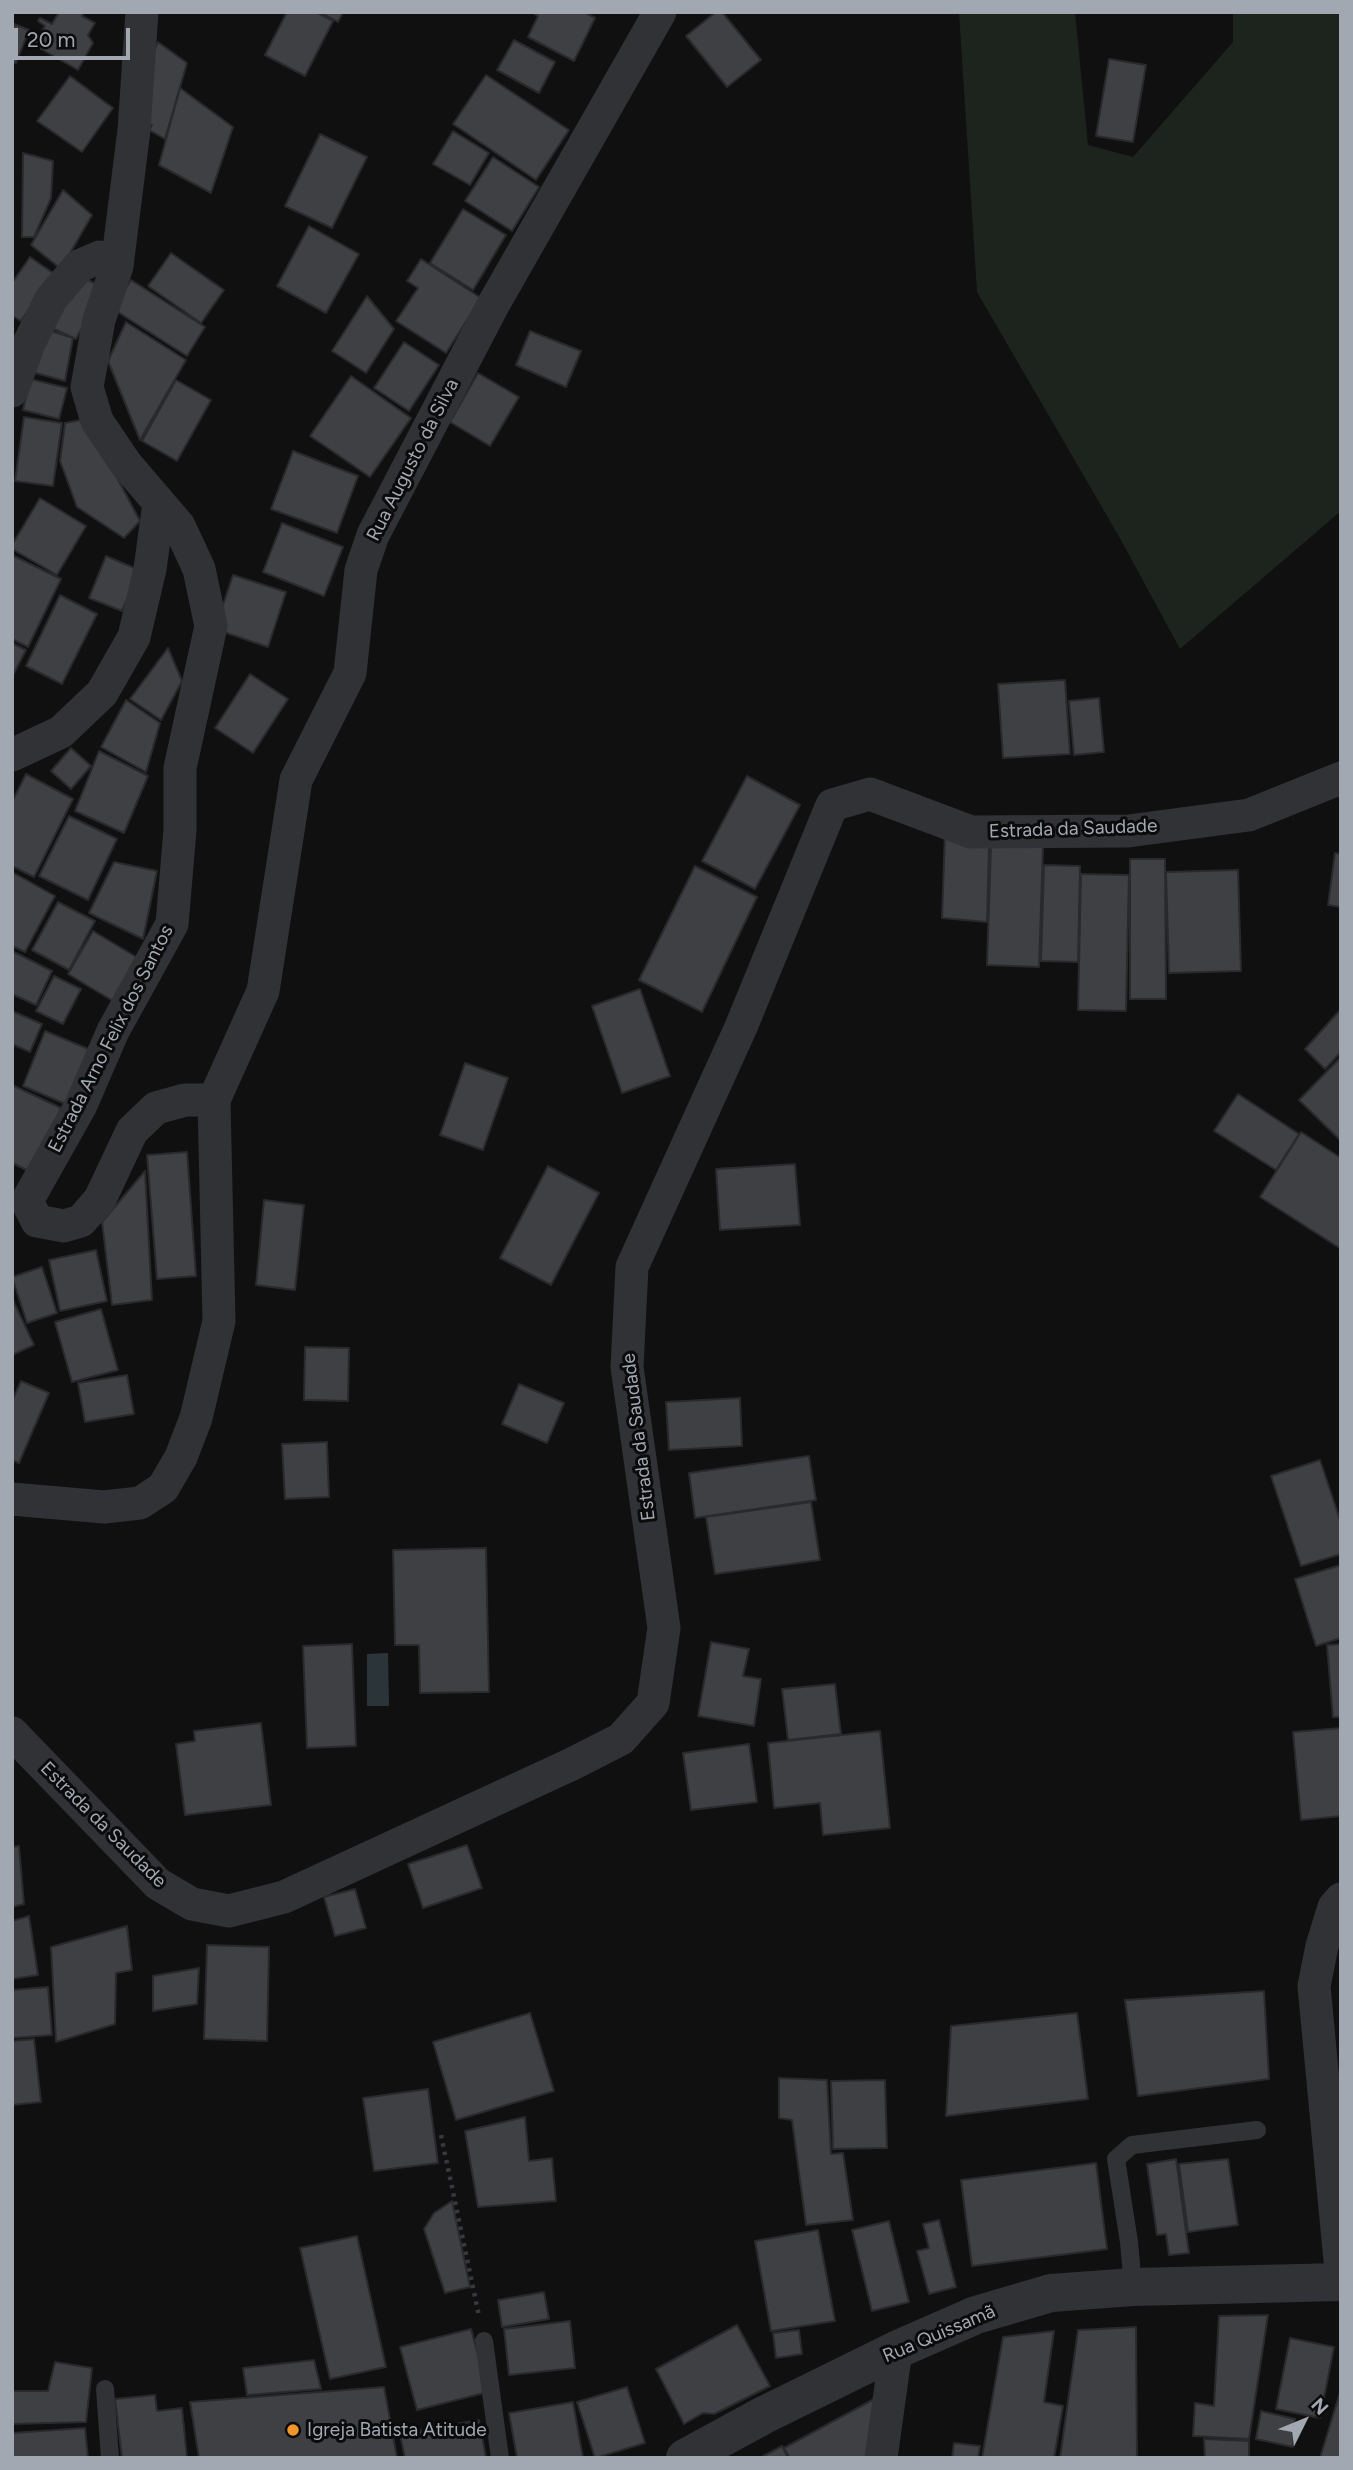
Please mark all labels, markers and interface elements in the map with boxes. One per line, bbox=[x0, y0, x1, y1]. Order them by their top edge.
scale bar bbox=[18, 14, 133, 58]
text: 20 m bbox=[27, 27, 75, 52]
street label: Rua Augusto da Silva bbox=[362, 375, 464, 545]
street label: Estrada da Saudade bbox=[988, 815, 1158, 843]
street label: Estrada Arno Felix dos Santos bbox=[44, 922, 178, 1156]
street label: Estrada da Saudade bbox=[617, 1352, 661, 1522]
street label: Estrada da Saudade bbox=[35, 1757, 171, 1893]
street label: Rua Quissamã bbox=[879, 2300, 999, 2368]
north arrow bbox=[1269, 2386, 1339, 2456]
text: N bbox=[1306, 2393, 1333, 2420]
place label: Igreja Batista Atitude bbox=[307, 2419, 487, 2441]
marker: Igreja Batista Atitude bbox=[285, 2422, 301, 2438]

